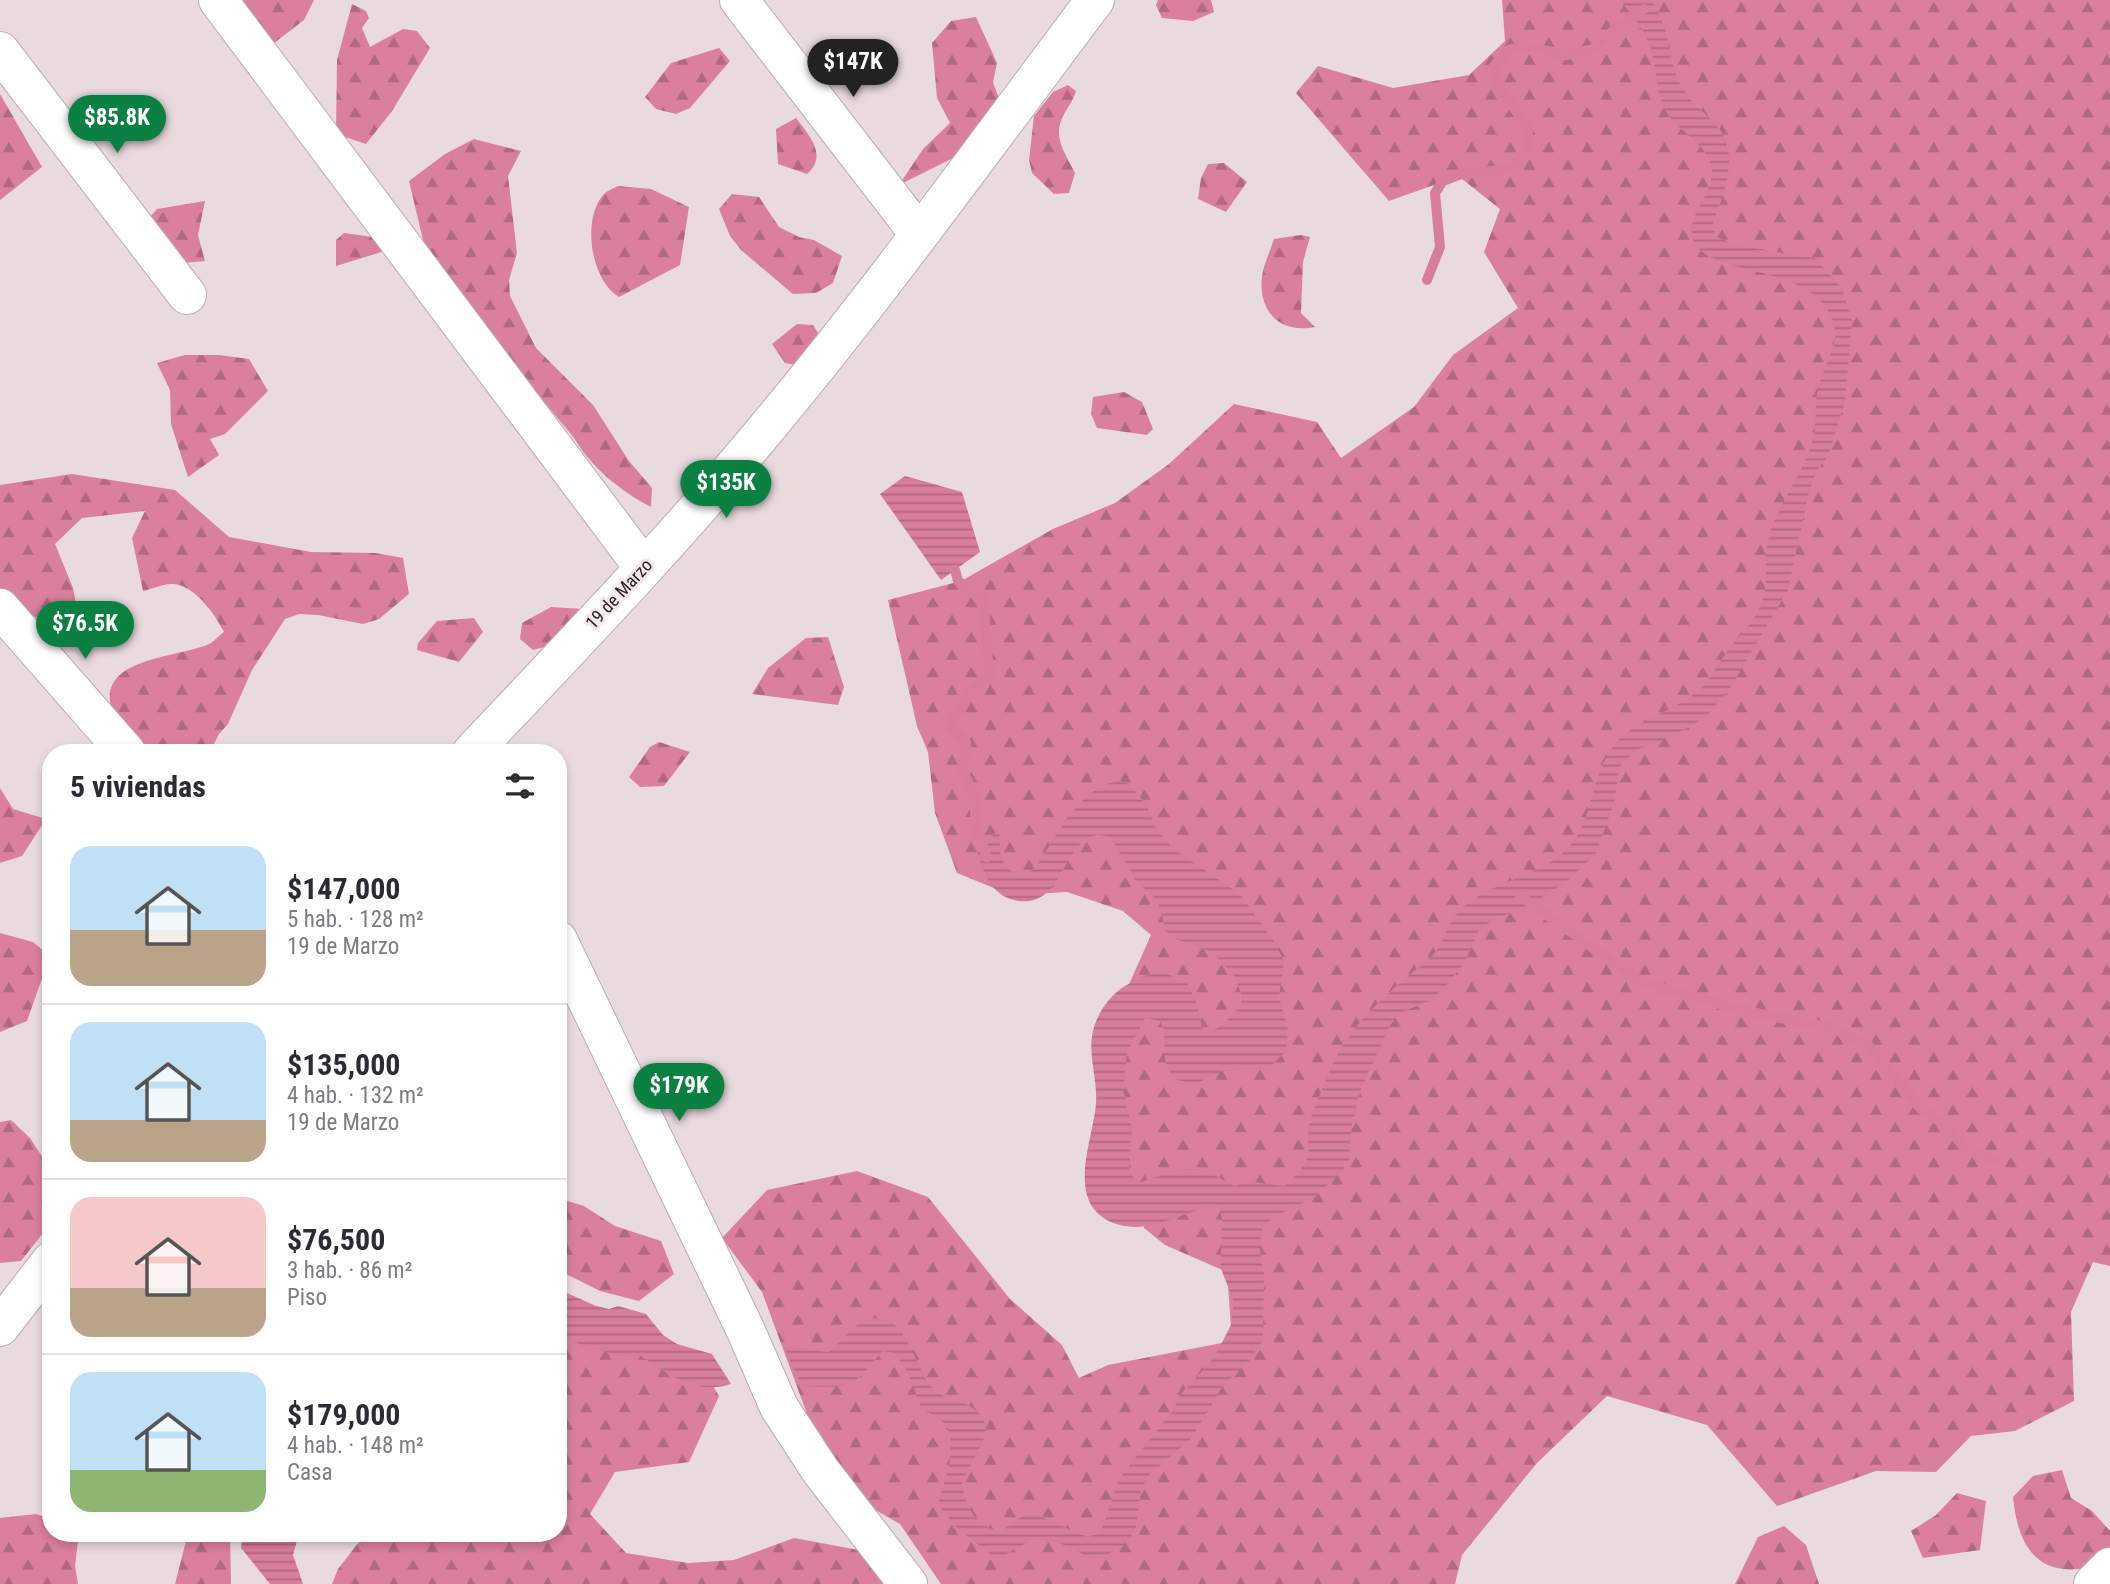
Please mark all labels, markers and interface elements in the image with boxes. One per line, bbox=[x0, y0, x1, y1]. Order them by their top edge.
pin: $147K bbox=[804, 40, 902, 99]
text: $147K bbox=[823, 48, 883, 75]
pin: $85.8K bbox=[60, 96, 174, 155]
text: $85.8K bbox=[84, 104, 150, 131]
pin: $135K bbox=[677, 461, 775, 520]
text: $135K bbox=[696, 469, 756, 496]
street label: 19 de Marzo bbox=[581, 554, 656, 633]
pin: $76.5K bbox=[28, 602, 142, 661]
text: $76.5K bbox=[52, 610, 118, 637]
icon: filters bbox=[501, 767, 539, 805]
text: 5 viviendas bbox=[70, 769, 206, 804]
text: $147,000 bbox=[287, 871, 400, 906]
icon: home bbox=[126, 874, 210, 958]
text: 5 hab. · 128 m² bbox=[287, 906, 424, 933]
text: 19 de Marzo bbox=[287, 933, 399, 960]
text: $135,000 bbox=[287, 1047, 400, 1082]
icon: home bbox=[126, 1050, 210, 1134]
pin: $179K bbox=[630, 1064, 728, 1123]
text: $179K bbox=[649, 1072, 709, 1099]
text: 4 hab. · 132 m² bbox=[287, 1082, 424, 1109]
text: 19 de Marzo bbox=[287, 1109, 399, 1136]
text: $76,500 bbox=[287, 1222, 385, 1257]
icon: home bbox=[126, 1225, 210, 1309]
text: 3 hab. · 86 m² bbox=[287, 1257, 412, 1284]
text: Piso bbox=[287, 1284, 327, 1311]
text: $179,000 bbox=[287, 1397, 400, 1432]
icon: home bbox=[126, 1400, 210, 1484]
text: 4 hab. · 148 m² bbox=[287, 1432, 424, 1459]
text: Casa bbox=[287, 1459, 333, 1486]

